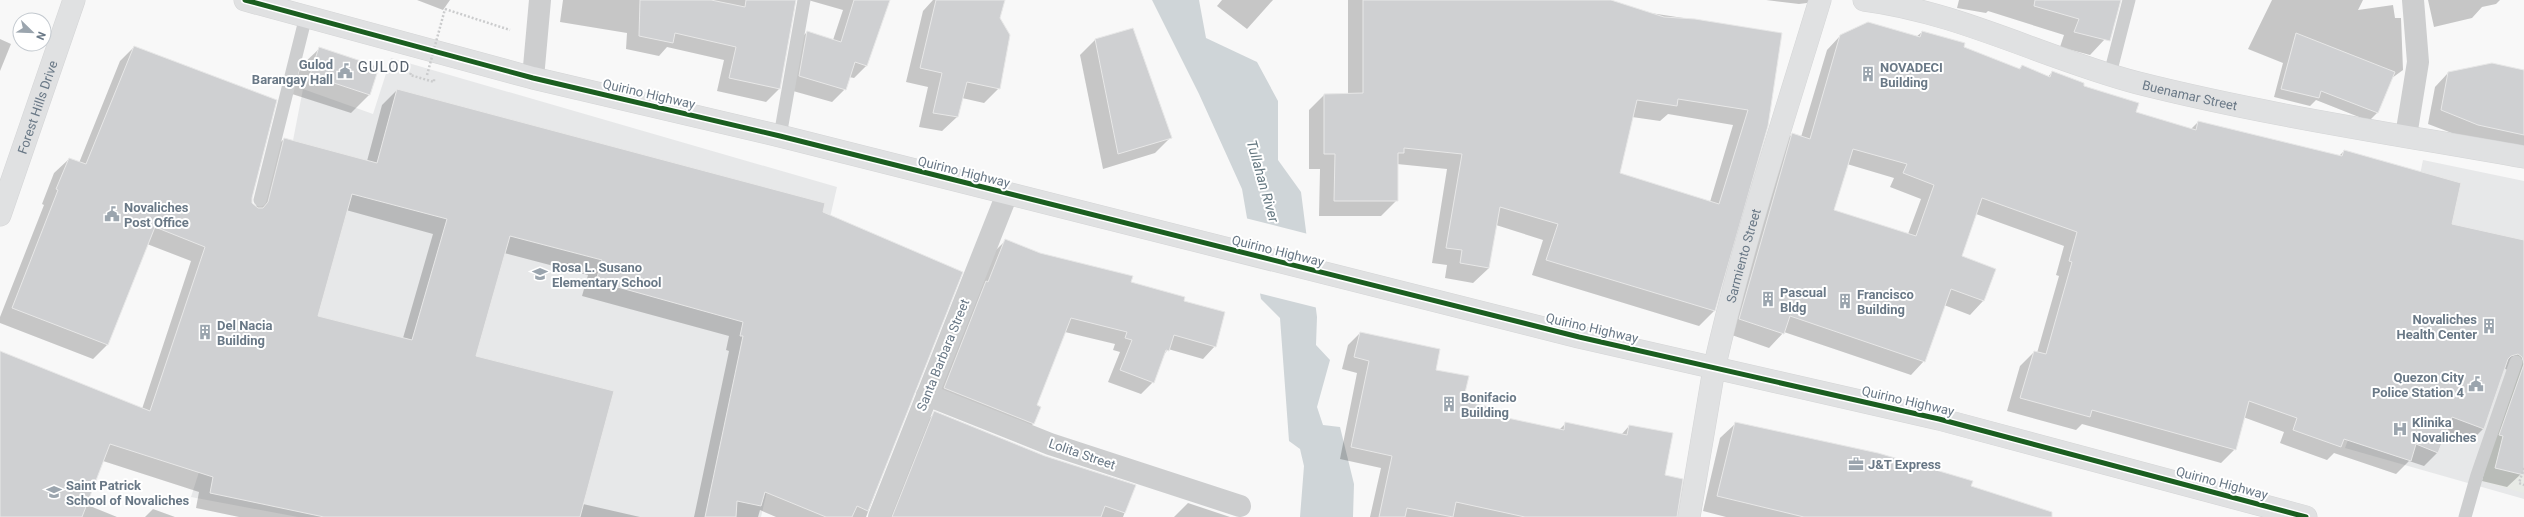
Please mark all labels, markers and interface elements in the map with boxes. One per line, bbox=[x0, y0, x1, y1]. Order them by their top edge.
north arrow bbox=[12, 12, 52, 52]
text: N bbox=[33, 30, 48, 42]
place label: Gulod Barangay Hall bbox=[252, 57, 333, 87]
street label: Forest Hills Drive bbox=[14, 58, 60, 156]
district label: GULOD bbox=[358, 58, 410, 76]
place label: NOVADECI Building bbox=[1880, 60, 1943, 90]
public building icon: Gulod Barangay Hall bbox=[336, 62, 354, 80]
building icon: NOVADECI Building bbox=[1859, 65, 1877, 83]
street label: Quirino Highway bbox=[601, 76, 697, 112]
street label: Buenamar Street bbox=[2141, 77, 2239, 113]
water label: Tullahan River bbox=[1244, 138, 1282, 224]
street label: Quirino Highway bbox=[916, 153, 1012, 191]
place label: Novaliches Post Office bbox=[124, 200, 189, 230]
public building icon: Novaliches Post Office bbox=[103, 205, 121, 223]
street label: Sarmiento Street bbox=[1723, 207, 1763, 304]
street label: Quirino Highway bbox=[1230, 232, 1326, 270]
place label: Rosa L. Susano Elementary School bbox=[552, 260, 662, 290]
school or university icon: Rosa L. Susano Elementary School bbox=[531, 265, 549, 283]
place label: Pascual Bldg bbox=[1780, 285, 1826, 315]
place label: Francisco Building bbox=[1857, 287, 1914, 317]
building icon: Pascual Bldg bbox=[1759, 290, 1777, 308]
building icon: Francisco Building bbox=[1836, 292, 1854, 310]
street label: Santa Barbara Street bbox=[914, 297, 972, 413]
street label: Quirino Highway bbox=[1544, 310, 1640, 346]
place label: Novaliches Health Center bbox=[2396, 312, 2477, 342]
building icon: Novaliches Health Center bbox=[2480, 317, 2498, 335]
place label: Del Nacia Building bbox=[217, 318, 272, 348]
building icon: Del Nacia Building bbox=[196, 323, 214, 341]
place label: Quezon City Police Station 4 bbox=[2372, 370, 2465, 400]
public building icon: Quezon City Police Station 4 bbox=[2467, 375, 2485, 393]
street label: Quirino Highway bbox=[1860, 383, 1956, 419]
place label: Bonifacio Building bbox=[1461, 390, 1517, 420]
building icon: Bonifacio Building bbox=[1440, 395, 1458, 413]
place label: Klinika Novaliches bbox=[2412, 415, 2477, 445]
hospital icon: Klinika Novaliches bbox=[2391, 420, 2409, 438]
street label: Lolita Street bbox=[1047, 436, 1117, 472]
office icon: J&T Express bbox=[1847, 455, 1865, 473]
place label: J&T Express bbox=[1868, 457, 1941, 472]
street label: Quirino Highway bbox=[2174, 464, 2270, 502]
place label: Saint Patrick School of Novaliches bbox=[66, 478, 189, 508]
school or university icon: Saint Patrick School of Novaliches bbox=[45, 483, 63, 501]

